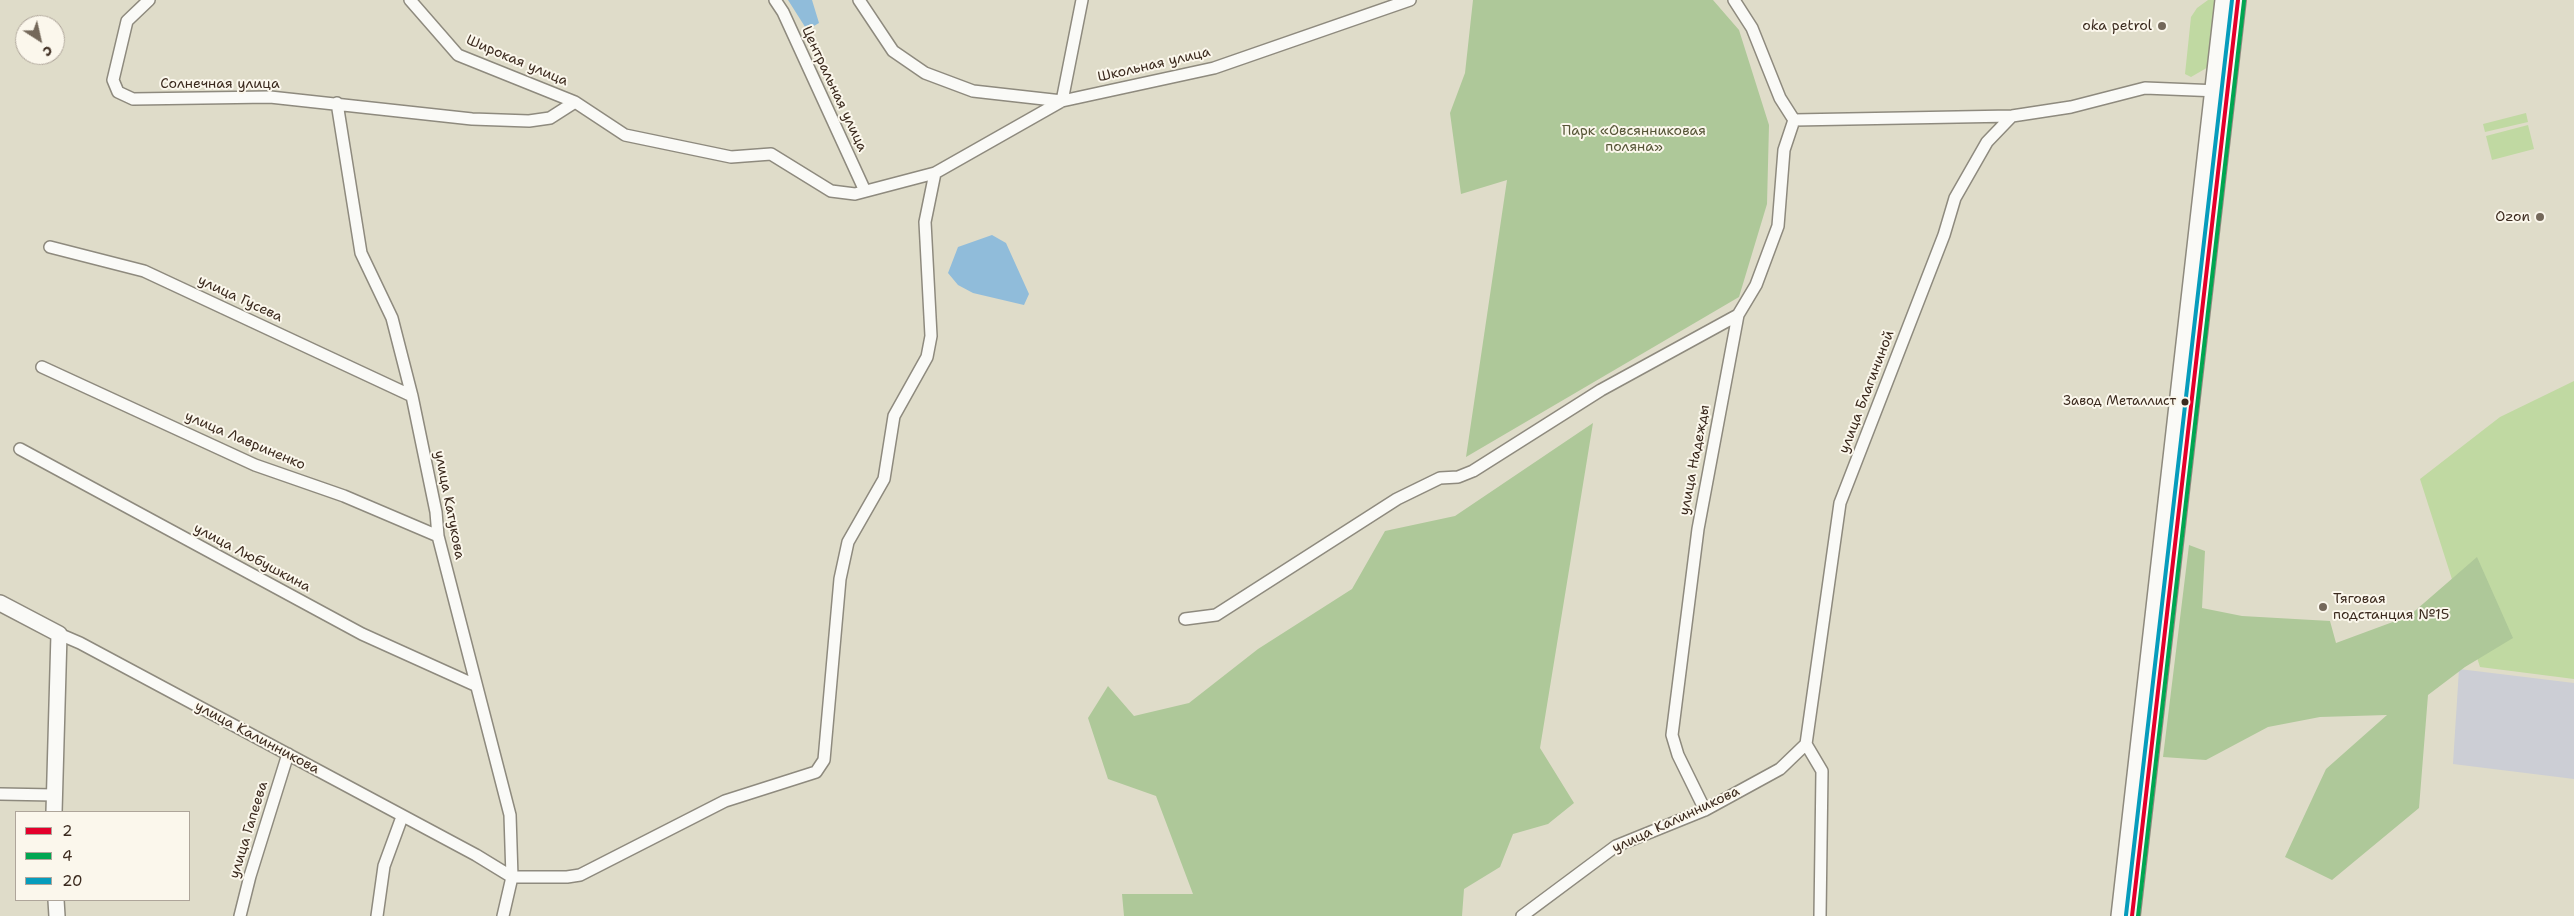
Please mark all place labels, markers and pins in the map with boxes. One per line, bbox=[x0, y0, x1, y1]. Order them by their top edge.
place label: oka petrol bbox=[2082, 18, 2152, 34]
marker: oka petrol bbox=[2156, 20, 2168, 32]
place label: Ozon bbox=[2495, 209, 2530, 225]
marker: Ozon bbox=[2534, 211, 2546, 223]
place label: Завод Металлист bbox=[2063, 394, 2176, 410]
marker: Завод Металлист bbox=[2180, 397, 2190, 407]
place label: Тяговая подстанция №15 bbox=[2333, 591, 2449, 624]
marker: Тяговая подстанция №15 bbox=[2317, 601, 2329, 613]

